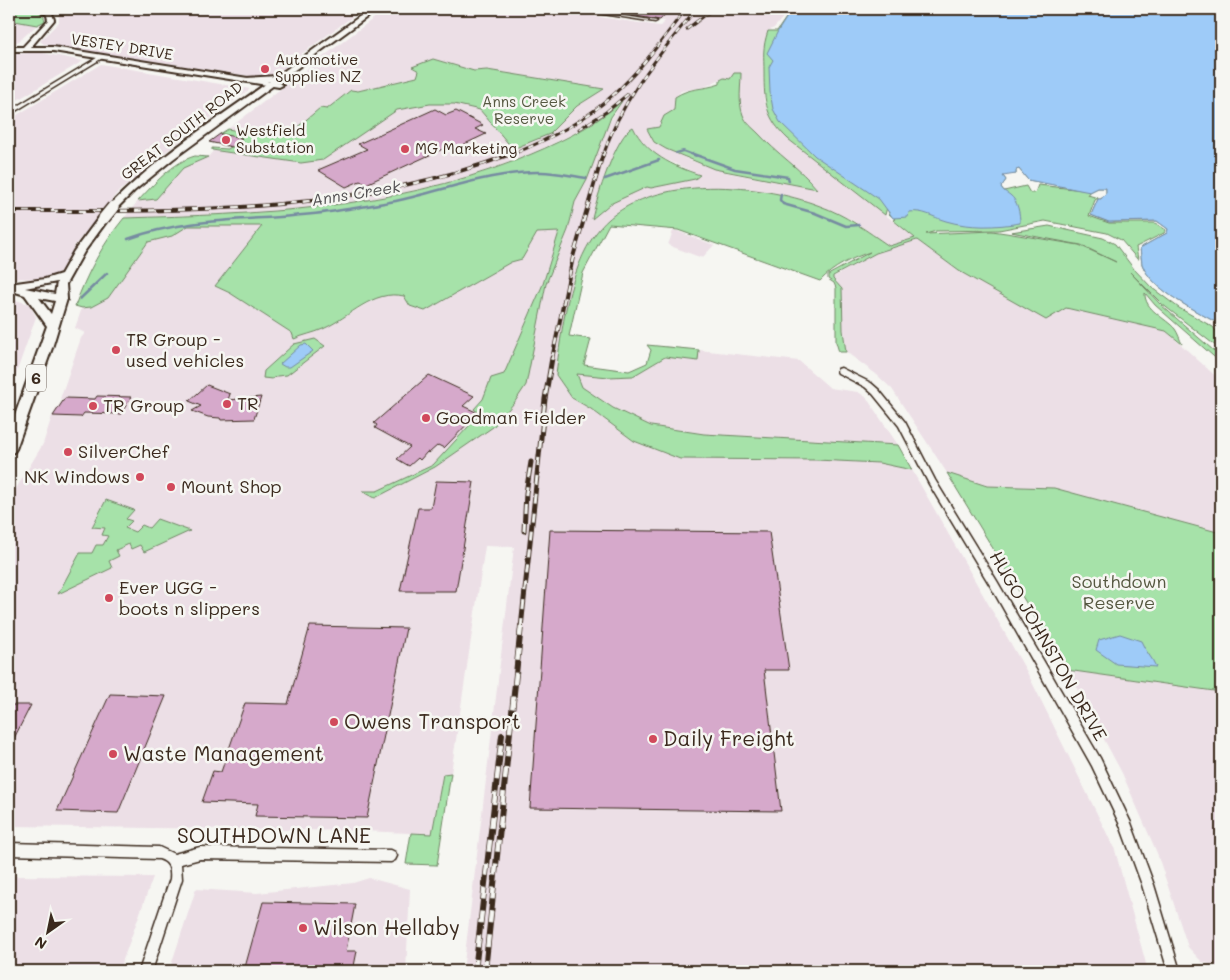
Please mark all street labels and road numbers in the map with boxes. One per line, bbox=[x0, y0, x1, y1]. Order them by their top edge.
street label: VESTEY DRIVE bbox=[70, 28, 175, 64]
street label: GREAT SOUTH ROAD bbox=[116, 76, 246, 184]
road number: 6 bbox=[26, 364, 46, 392]
street label: HUGO JOHNSTON DRIVE bbox=[985, 546, 1113, 745]
street label: SOUTHDOWN LANE bbox=[177, 821, 371, 848]

